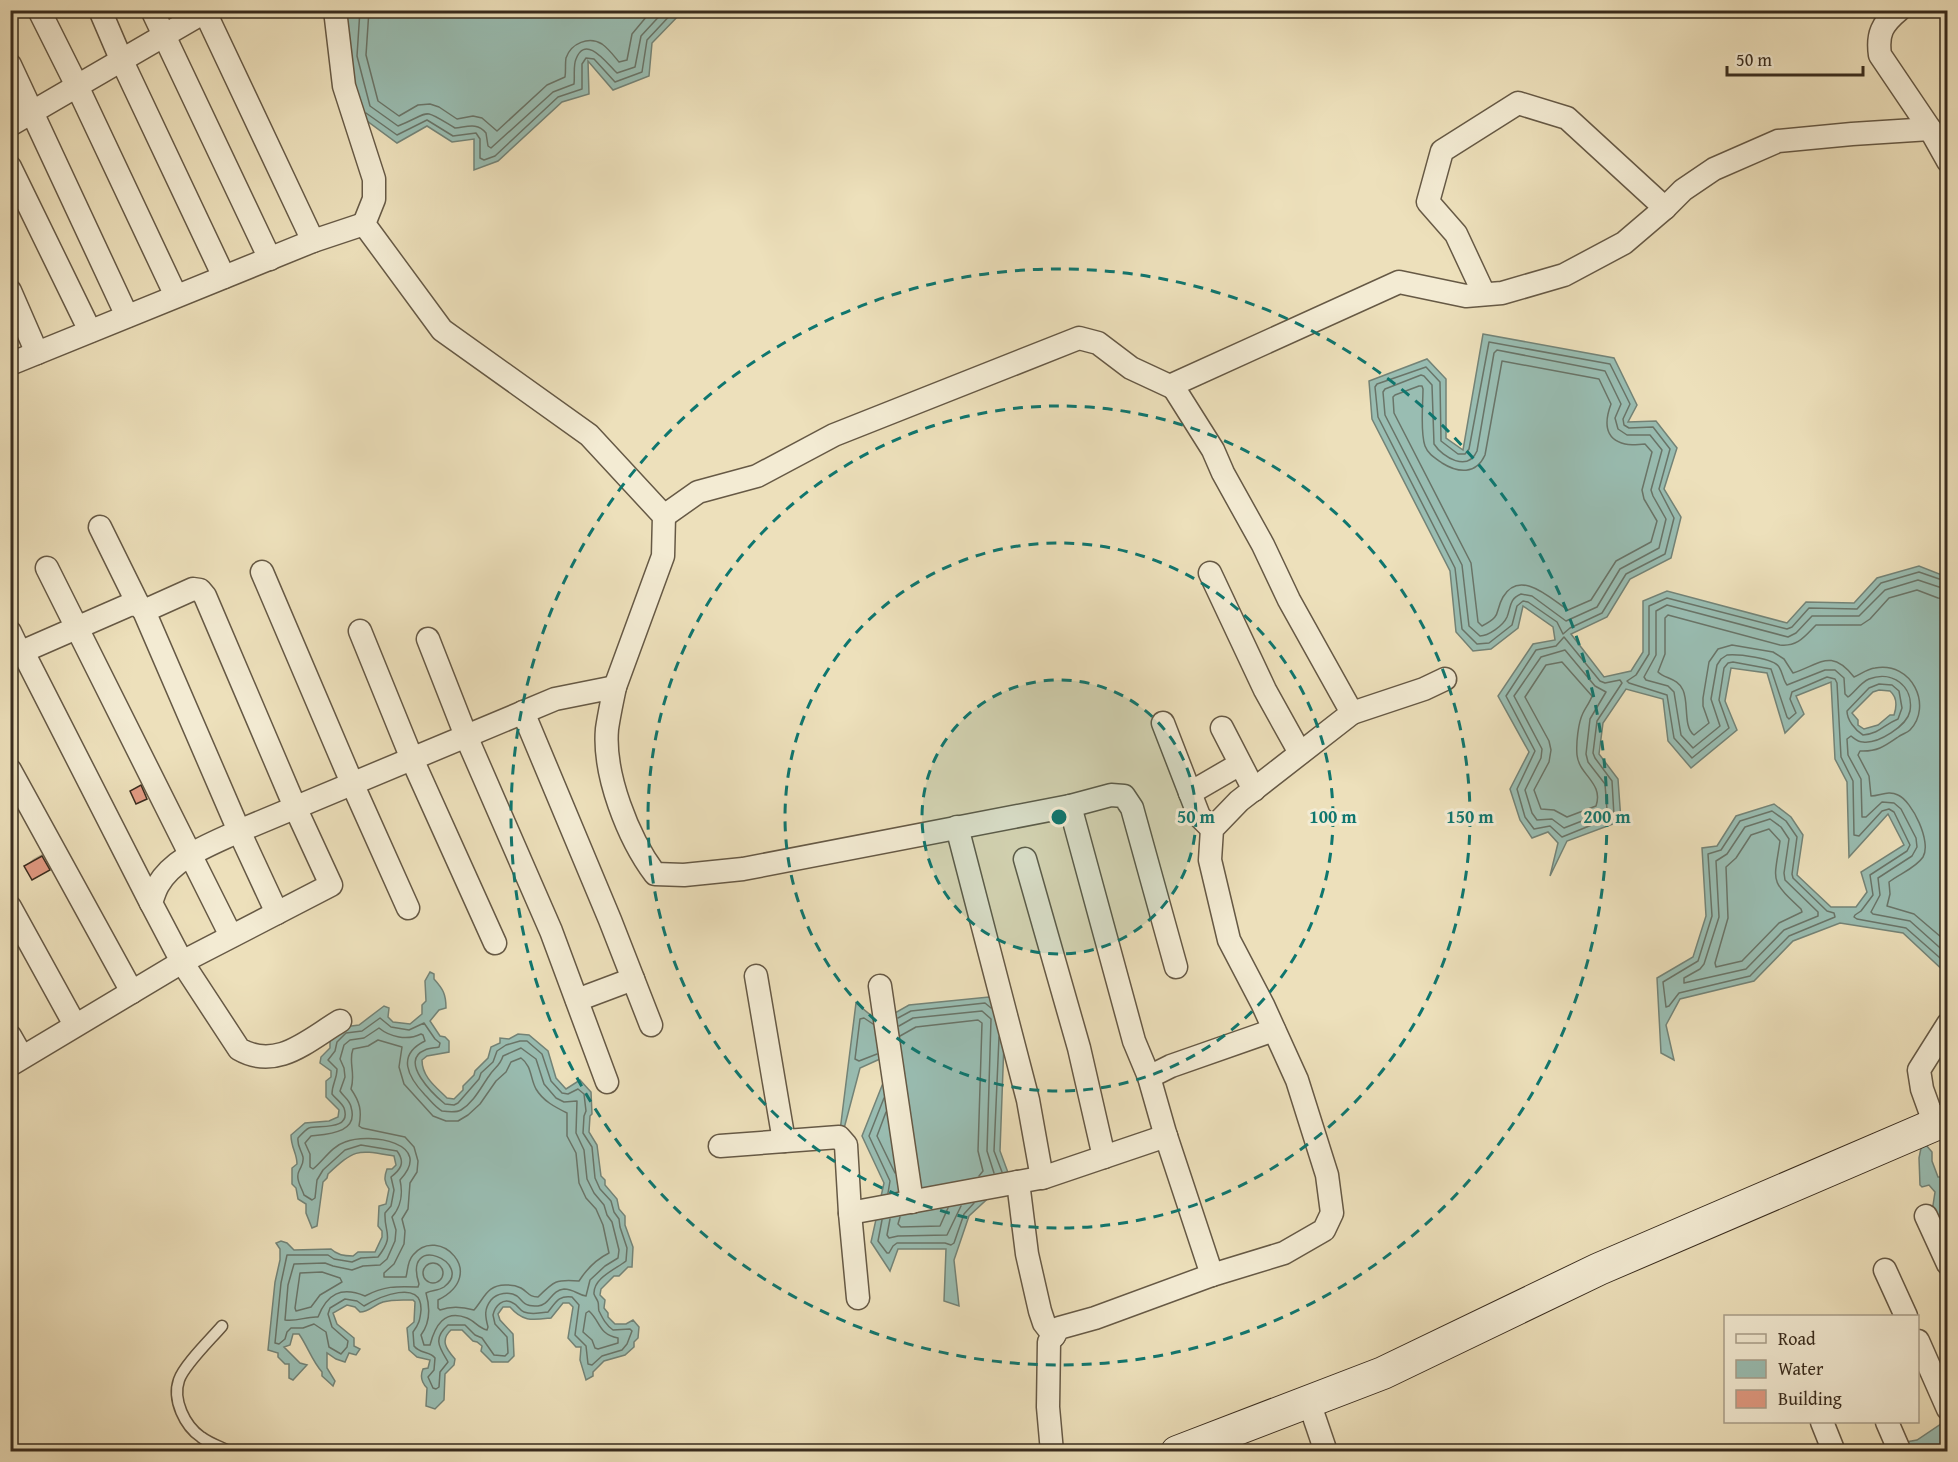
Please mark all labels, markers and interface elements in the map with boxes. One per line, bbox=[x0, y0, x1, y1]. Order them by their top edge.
scale bar bbox=[1727, 39, 1864, 77]
text: 50 m bbox=[1736, 46, 1772, 73]
text: 50 m bbox=[1177, 803, 1216, 830]
text: 100 m bbox=[1309, 803, 1357, 830]
text: 150 m bbox=[1446, 803, 1494, 830]
text: 200 m bbox=[1583, 803, 1631, 830]
centre of rings bbox=[1049, 807, 1069, 827]
legend bbox=[1724, 1315, 1919, 1423]
text: Road bbox=[1778, 1325, 1816, 1352]
text: Water bbox=[1778, 1355, 1824, 1382]
text: Building bbox=[1778, 1385, 1842, 1412]

